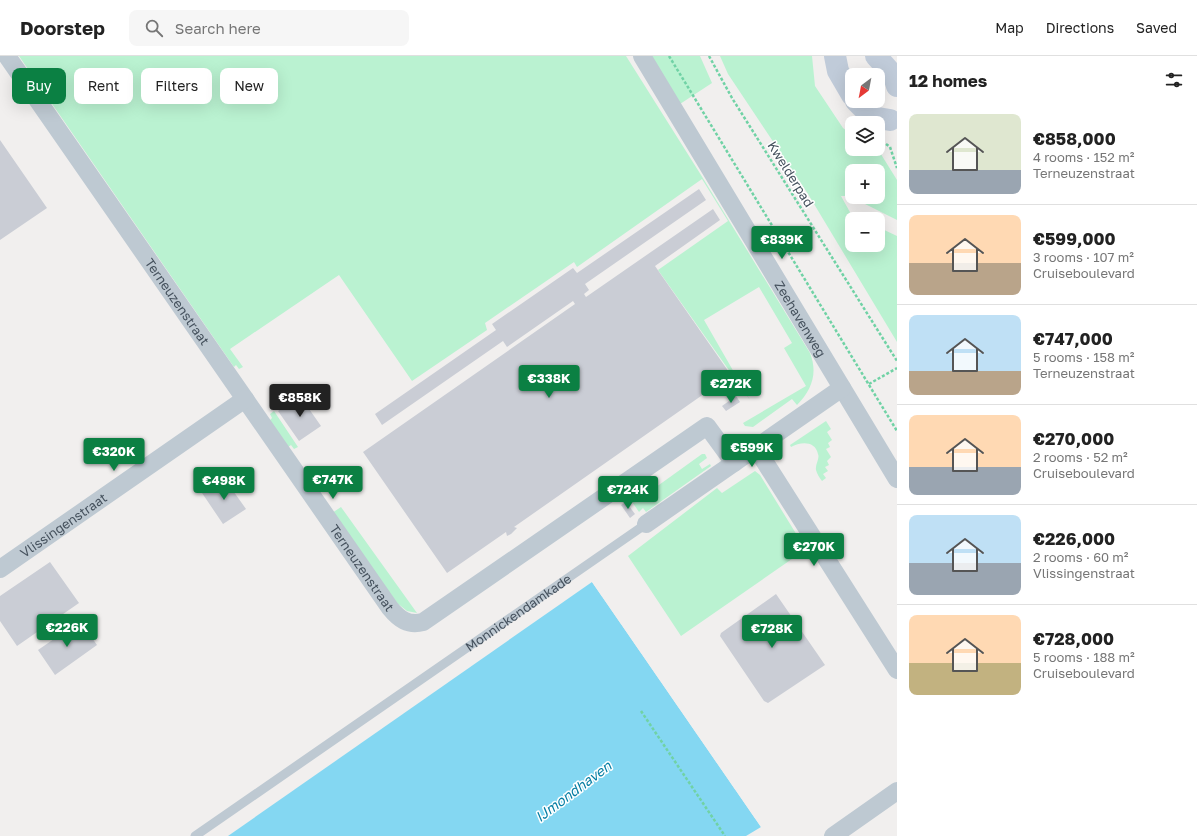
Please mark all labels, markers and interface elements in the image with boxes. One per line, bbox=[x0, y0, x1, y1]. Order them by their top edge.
search box bbox=[129, 10, 409, 46]
text: Doorstep bbox=[20, 16, 105, 39]
icon: search bbox=[143, 17, 165, 39]
text: Search here bbox=[175, 19, 261, 37]
text: Map bbox=[995, 19, 1024, 36]
text: Directions bbox=[1046, 19, 1114, 36]
text: Saved bbox=[1136, 19, 1177, 36]
chip: Buy bbox=[12, 68, 66, 104]
chip: Rent bbox=[74, 68, 133, 104]
chip: Filters bbox=[141, 68, 212, 104]
chip: New bbox=[220, 68, 278, 104]
north arrow bbox=[845, 68, 885, 108]
map controls bbox=[845, 68, 885, 252]
icon: filters bbox=[1163, 69, 1185, 91]
text: 12 homes bbox=[909, 70, 987, 91]
button: layers bbox=[845, 116, 885, 156]
text: €858,000 bbox=[1033, 128, 1116, 149]
icon: home bbox=[941, 130, 989, 178]
street label: Kwelderpad bbox=[764, 138, 818, 210]
text: 4 rooms · 152 m² bbox=[1033, 149, 1134, 165]
button: + bbox=[845, 164, 885, 204]
text: Terneuzenstraat bbox=[1033, 165, 1135, 181]
button: − bbox=[845, 212, 885, 252]
pin: €839K bbox=[754, 226, 810, 260]
text: €599,000 bbox=[1033, 228, 1116, 249]
text: €839K bbox=[760, 231, 804, 247]
icon: home bbox=[941, 231, 989, 279]
text: 3 rooms · 107 m² bbox=[1033, 249, 1134, 265]
street label: Terneuzenstraat bbox=[142, 255, 213, 348]
text: Cruiseboulevard bbox=[1033, 265, 1135, 281]
street label: Zeehavenweg bbox=[771, 278, 830, 360]
text: €747,000 bbox=[1033, 328, 1113, 349]
icon: home bbox=[941, 331, 989, 379]
text: 5 rooms · 158 m² bbox=[1033, 349, 1134, 365]
pin: €338K bbox=[521, 365, 577, 399]
text: Terneuzenstraat bbox=[1033, 365, 1135, 381]
text: €338K bbox=[528, 370, 570, 386]
pin: €272K bbox=[703, 370, 759, 404]
text: €272K bbox=[710, 375, 752, 391]
pin: €858K bbox=[272, 384, 328, 418]
text: €858K bbox=[278, 389, 322, 405]
text: €270,000 bbox=[1033, 428, 1114, 449]
icon: home bbox=[941, 431, 989, 479]
pin: €599K bbox=[724, 434, 780, 468]
pin: €320K bbox=[86, 438, 142, 472]
text: €599K bbox=[730, 439, 774, 455]
text: €320K bbox=[93, 443, 135, 459]
text: 2 rooms · 52 m² bbox=[1033, 449, 1128, 465]
text: Cruiseboulevard bbox=[1033, 465, 1135, 481]
pin: €747K bbox=[305, 466, 361, 500]
pin: €498K bbox=[196, 467, 252, 501]
text: €747K bbox=[313, 471, 353, 487]
text: €498K bbox=[202, 472, 246, 488]
pin: €724K bbox=[600, 476, 656, 510]
text: €724K bbox=[607, 481, 649, 497]
street label: Vlissingenstraat bbox=[17, 489, 110, 561]
street label: Terneuzenstraat bbox=[327, 521, 398, 614]
text: €226,000 bbox=[1033, 528, 1115, 549]
icon: home bbox=[941, 531, 989, 579]
pin: €270K bbox=[786, 533, 842, 567]
text: €270K bbox=[793, 538, 835, 554]
text: 2 rooms · 60 m² bbox=[1033, 549, 1129, 565]
text: Vlissingenstraat bbox=[1033, 565, 1135, 581]
street label: Monnickendamkade bbox=[462, 570, 574, 655]
pin: €226K bbox=[39, 614, 95, 648]
pin: €728K bbox=[744, 615, 800, 649]
text: €226K bbox=[46, 619, 88, 635]
text: €728K bbox=[751, 620, 793, 636]
text: €728,000 bbox=[1033, 628, 1114, 649]
icon: home bbox=[941, 631, 989, 679]
text: 5 rooms · 188 m² bbox=[1033, 649, 1135, 665]
text: Cruiseboulevard bbox=[1033, 665, 1135, 681]
water label: IJmondhaven bbox=[532, 756, 615, 825]

